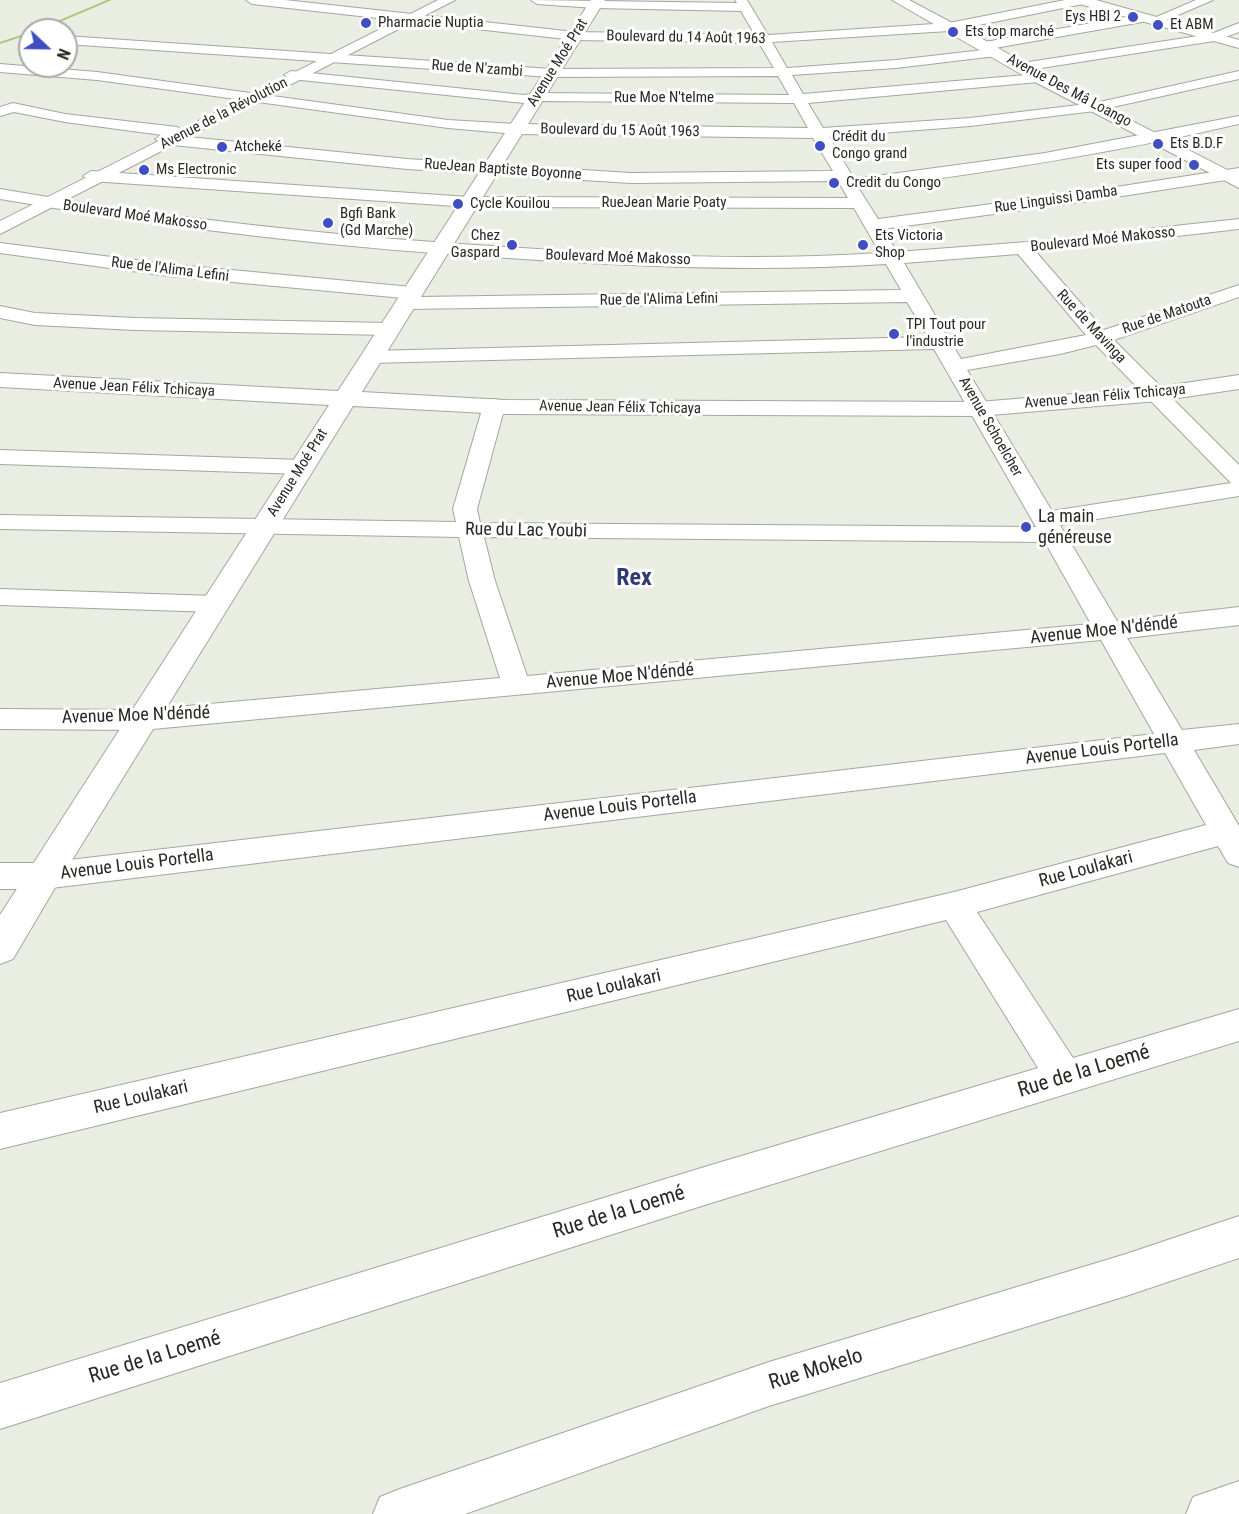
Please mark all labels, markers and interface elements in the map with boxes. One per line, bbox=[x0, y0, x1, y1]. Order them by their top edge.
place label: Eys HBI 2 bbox=[1065, 8, 1121, 26]
marker: Eys HBI 2 bbox=[1126, 10, 1140, 24]
place label: Pharmacie Nuptia bbox=[378, 14, 484, 32]
marker: Pharmacie Nuptia bbox=[359, 16, 373, 30]
street label: Avenue Moé Prat bbox=[524, 16, 592, 110]
place label: Et ABM bbox=[1170, 16, 1214, 34]
north arrow bbox=[18, 18, 78, 78]
marker: Et ABM bbox=[1151, 18, 1165, 32]
place label: Ets top marché bbox=[965, 23, 1054, 41]
marker: Ets top marché bbox=[946, 25, 960, 39]
street label: Boulevard du 14 Août 1963 bbox=[606, 28, 766, 48]
text: N bbox=[53, 46, 74, 62]
street label: Avenue Des Mâ Loango bbox=[1004, 51, 1134, 131]
street label: Rue de N'zambi bbox=[431, 57, 523, 81]
street label: Avenue de la Révolution bbox=[157, 74, 291, 154]
street label: Rue Moe N'telme bbox=[614, 89, 714, 107]
street label: Boulevard du 15 Août 1963 bbox=[540, 121, 700, 141]
place label: Crédit du Congo grand bbox=[832, 128, 907, 163]
place label: Ets B.D.F bbox=[1170, 135, 1223, 153]
marker: Ets B.D.F bbox=[1151, 137, 1165, 151]
place label: Atcheké bbox=[234, 138, 282, 156]
marker: Crédit du Congo grand bbox=[813, 139, 827, 153]
marker: Atcheké bbox=[215, 140, 229, 154]
street label: RueJean Baptiste Boyonne bbox=[424, 156, 582, 184]
place label: Ets super food bbox=[1096, 156, 1182, 174]
marker: Ets super food bbox=[1187, 158, 1201, 172]
place label: Ms Electronic bbox=[156, 161, 237, 179]
marker: Ms Electronic bbox=[137, 163, 151, 177]
place label: Credit du Congo bbox=[846, 174, 941, 192]
marker: Credit du Congo bbox=[827, 176, 841, 190]
street label: Rue Linguissi Damba bbox=[993, 182, 1119, 218]
street label: RueJean Marie Poaty bbox=[601, 194, 727, 212]
place label: Cycle Kouilou bbox=[470, 195, 550, 213]
street label: Boulevard Moé Makosso bbox=[62, 197, 208, 235]
marker: Cycle Kouilou bbox=[451, 197, 465, 211]
place label: Bgfi Bank (Gd Marche) bbox=[340, 205, 413, 240]
marker: Bgfi Bank (Gd Marche) bbox=[321, 216, 335, 230]
street label: Boulevard Moé Makosso bbox=[1030, 223, 1176, 257]
place label: Chez Gaspard bbox=[451, 227, 500, 262]
place label: Ets Victoria Shop bbox=[875, 227, 943, 262]
marker: Chez Gaspard bbox=[505, 238, 519, 252]
marker: Ets Victoria Shop bbox=[856, 238, 870, 252]
street label: Boulevard Moé Makosso bbox=[545, 246, 691, 270]
street label: Rue de l'Alima Lefini bbox=[110, 254, 230, 286]
street label: Rue de Mavinga bbox=[1052, 287, 1130, 367]
street label: Rue de l'Alima Lefini bbox=[600, 290, 718, 310]
street label: Rue de Matouta bbox=[1120, 291, 1214, 339]
place label: TPI Tout pour l'industrie bbox=[906, 316, 986, 351]
marker: TPI Tout pour l'industrie bbox=[887, 327, 901, 341]
street label: Avenue Schoelcher bbox=[954, 374, 1026, 480]
street label: Avenue Jean Félix Tchicaya bbox=[53, 375, 215, 401]
street label: Avenue Jean Félix Tchicaya bbox=[1024, 381, 1186, 413]
street label: Avenue Jean Félix Tchicaya bbox=[539, 398, 701, 418]
street label: Avenue Moé Prat bbox=[264, 426, 332, 520]
place label: La main généreuse bbox=[1038, 506, 1112, 548]
street label: Rue du Lac Youbi bbox=[465, 519, 587, 543]
marker: La main généreuse bbox=[1019, 520, 1033, 534]
district label: Rex bbox=[616, 565, 652, 593]
street label: Avenue Moe N'déndé bbox=[1029, 613, 1179, 649]
street label: Avenue Moe N'déndé bbox=[545, 660, 695, 694]
street label: Avenue Moe N'déndé bbox=[61, 703, 211, 729]
street label: Avenue Louis Portella bbox=[1024, 730, 1180, 770]
street label: Avenue Louis Portella bbox=[542, 787, 698, 827]
street label: Avenue Louis Portella bbox=[59, 845, 215, 885]
street label: Rue Loulakari bbox=[1037, 847, 1135, 893]
street label: Rue Loulakari bbox=[565, 966, 663, 1008]
street label: Rue de la Loemé bbox=[1015, 1040, 1153, 1104]
street label: Rue Loulakari bbox=[92, 1077, 190, 1119]
street label: Rue de la Loemé bbox=[550, 1181, 688, 1245]
street label: Rue de la Loemé bbox=[86, 1326, 224, 1390]
street label: Rue Mokelo bbox=[766, 1344, 866, 1396]

